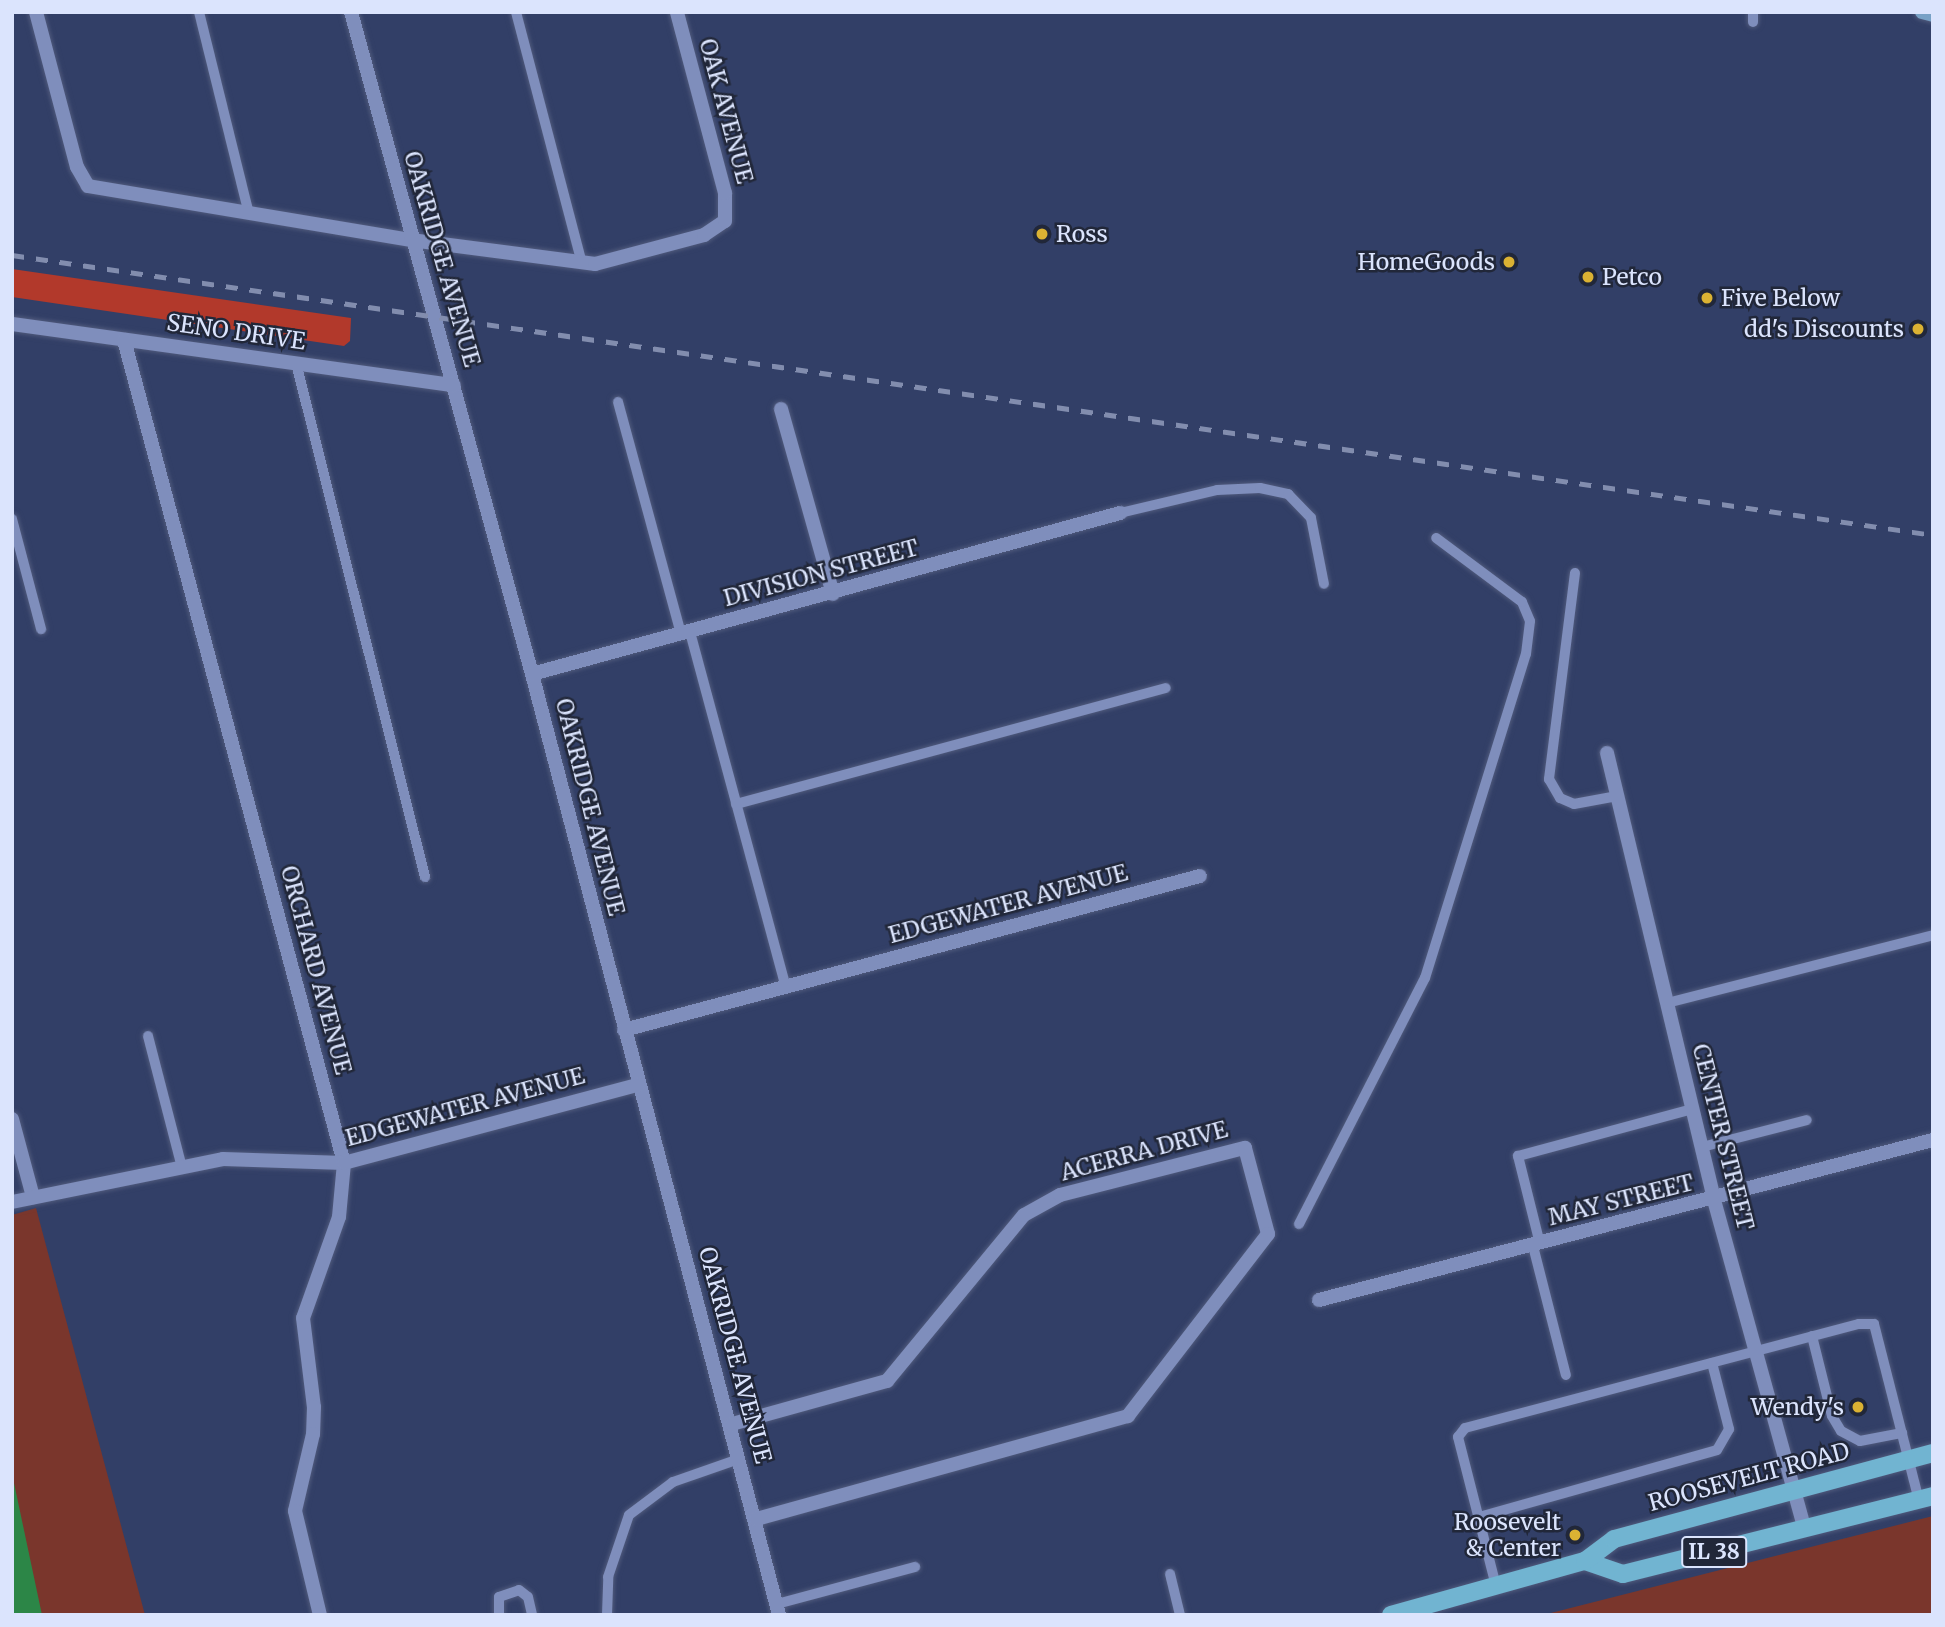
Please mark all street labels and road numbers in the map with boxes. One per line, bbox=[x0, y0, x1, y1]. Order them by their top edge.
street label: OAK AVENUE bbox=[693, 36, 759, 186]
street label: OAKRIDGE AVENUE bbox=[398, 148, 486, 370]
street label: SENO DRIVE bbox=[165, 309, 307, 355]
street label: DIVISION STREET bbox=[720, 534, 922, 612]
street label: OAKRIDGE AVENUE bbox=[550, 696, 630, 918]
street label: EDGEWATER AVENUE bbox=[885, 859, 1131, 949]
street label: ORCHARD AVENUE bbox=[275, 863, 357, 1077]
street label: CENTER STREET bbox=[1687, 1041, 1759, 1233]
street label: EDGEWATER AVENUE bbox=[342, 1062, 588, 1152]
street label: ACERRA DRIVE bbox=[1057, 1115, 1231, 1187]
street label: MAY STREET bbox=[1545, 1169, 1697, 1231]
street label: OAKRIDGE AVENUE bbox=[693, 1244, 777, 1466]
street label: ROOSEVELT ROAD bbox=[1646, 1437, 1852, 1517]
road number: IL 38 bbox=[1681, 1534, 1747, 1570]

